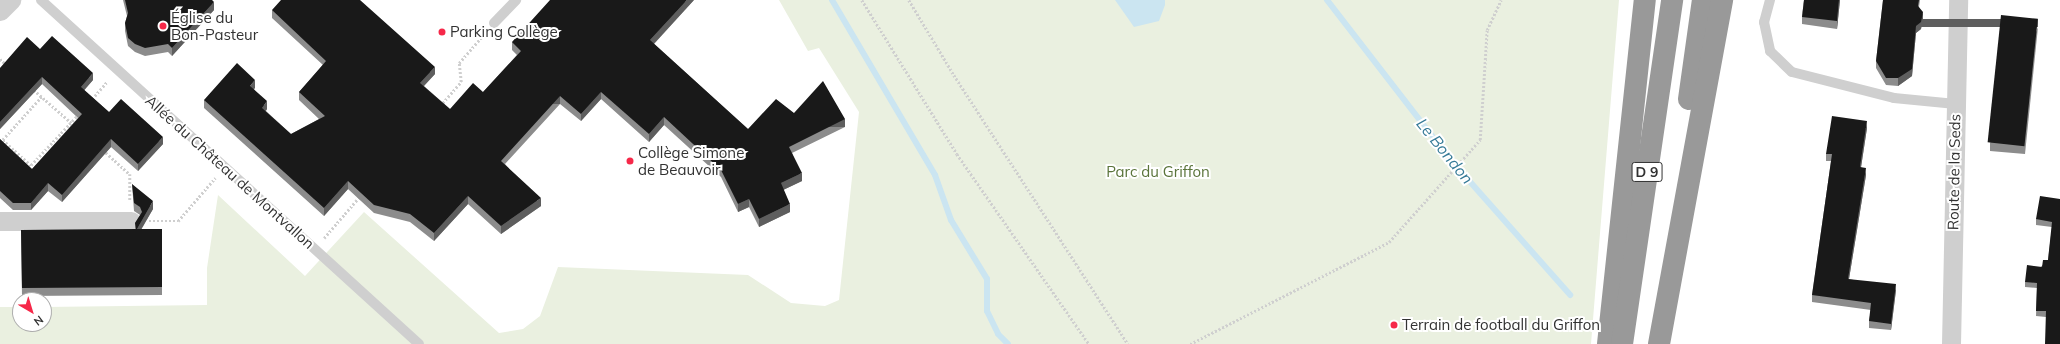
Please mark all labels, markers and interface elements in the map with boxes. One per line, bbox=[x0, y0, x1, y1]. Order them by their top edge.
place label: Église du Bon-Pasteur bbox=[171, 8, 258, 43]
marker: Église du Bon-Pasteur bbox=[158, 21, 168, 31]
place label: Parking Collège bbox=[450, 23, 558, 41]
marker: Parking Collège bbox=[437, 27, 447, 37]
street label: Allée du Château de Montvallon bbox=[142, 91, 318, 253]
water label: Le Bondon bbox=[1413, 114, 1477, 188]
street label: Route de la Seds bbox=[1944, 114, 1964, 230]
place label: Collège Simone de Beauvoir bbox=[638, 143, 744, 178]
marker: Collège Simone de Beauvoir bbox=[625, 156, 635, 166]
road number: D 9 bbox=[1631, 160, 1663, 184]
park label: Parc du Griffon bbox=[1106, 163, 1210, 181]
north arrow bbox=[12, 292, 52, 332]
text: N bbox=[31, 313, 46, 329]
place label: Terrain de football du Griffon bbox=[1402, 316, 1600, 334]
marker: Terrain de football du Griffon bbox=[1389, 320, 1399, 330]

